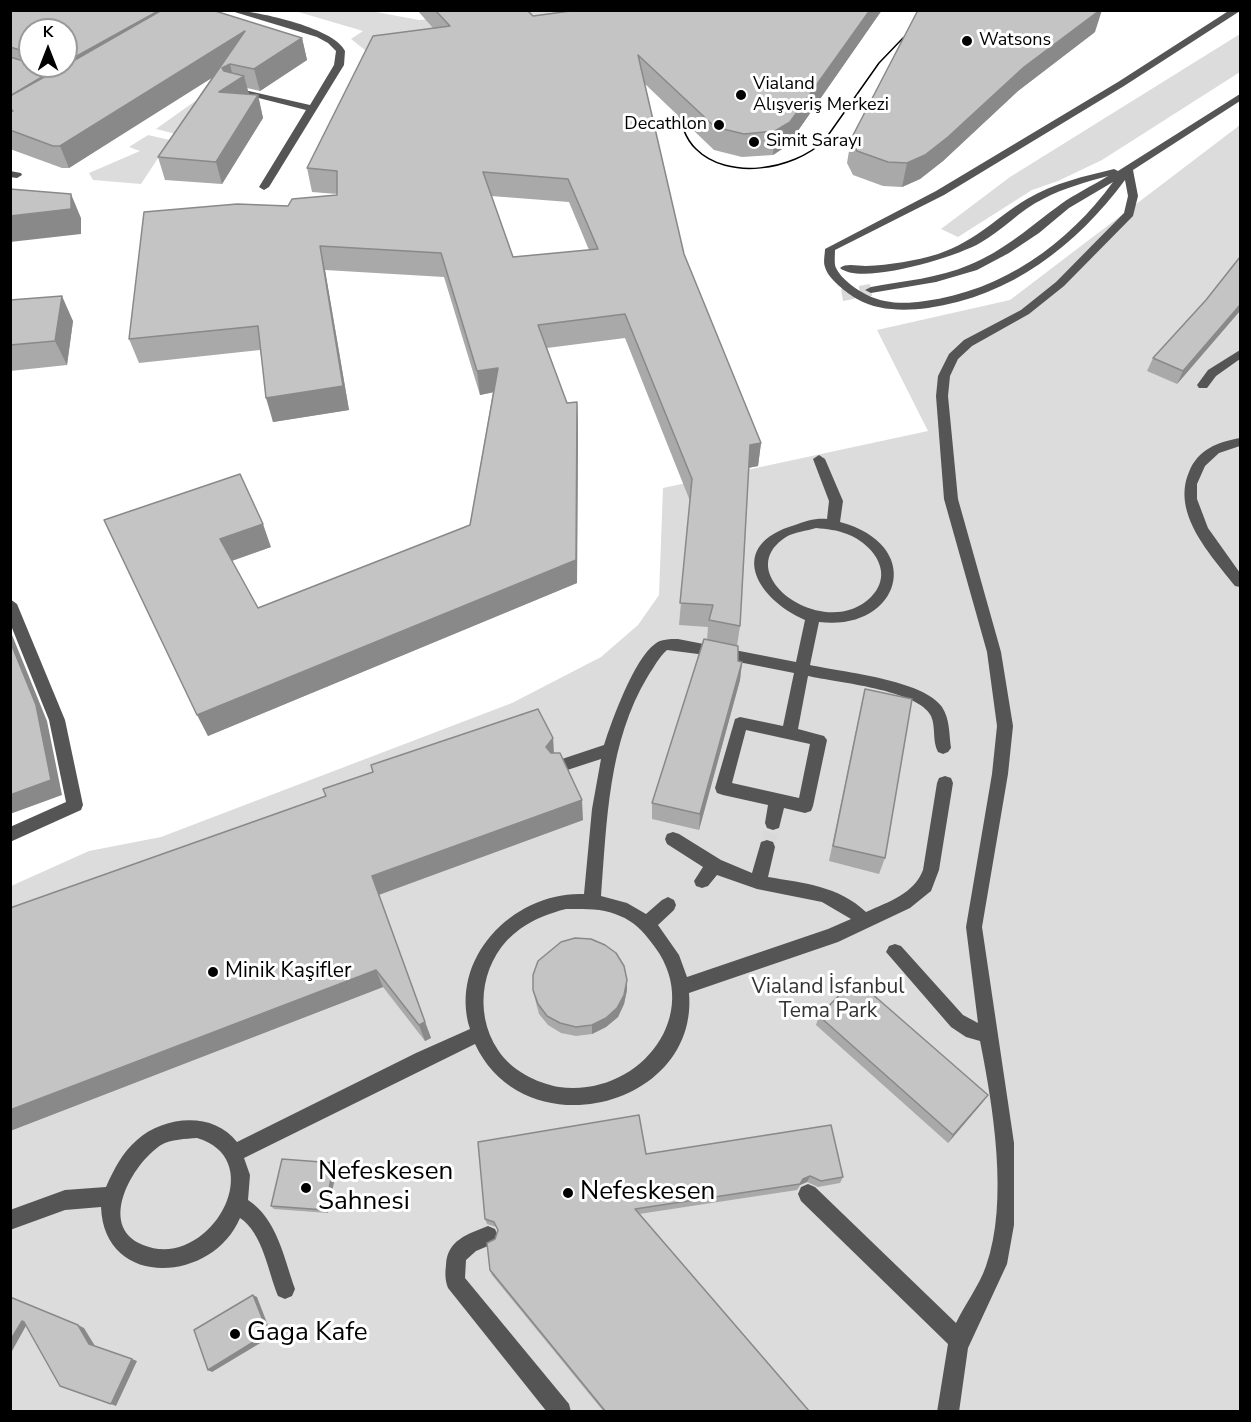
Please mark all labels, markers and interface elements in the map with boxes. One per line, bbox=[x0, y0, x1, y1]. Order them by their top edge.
north arrow bbox=[18, 18, 78, 78]
text: K bbox=[43, 21, 53, 43]
place label: Watsons bbox=[979, 30, 1051, 52]
marker: Watsons bbox=[960, 34, 974, 48]
place label: Vialand Alışveriş Merkezi bbox=[753, 74, 889, 116]
marker: Vialand Alışveriş Merkezi bbox=[734, 88, 748, 102]
place label: Decathlon bbox=[624, 114, 707, 136]
marker: Decathlon bbox=[712, 118, 726, 132]
place label: Simit Sarayı bbox=[766, 131, 862, 153]
marker: Simit Sarayı bbox=[747, 135, 761, 149]
place label: Minik Kaşifler bbox=[225, 959, 352, 985]
marker: Minik Kaşifler bbox=[206, 965, 220, 979]
park label: Vialand İsfanbul Tema Park bbox=[751, 975, 905, 1025]
place label: Nefeskesen Sahnesi bbox=[318, 1157, 453, 1218]
place label: Nefeskesen bbox=[580, 1177, 715, 1209]
marker: Nefeskesen Sahnesi bbox=[299, 1181, 313, 1195]
marker: Nefeskesen bbox=[561, 1186, 575, 1200]
place label: Gaga Kafe bbox=[247, 1318, 368, 1350]
marker: Gaga Kafe bbox=[228, 1327, 242, 1341]

